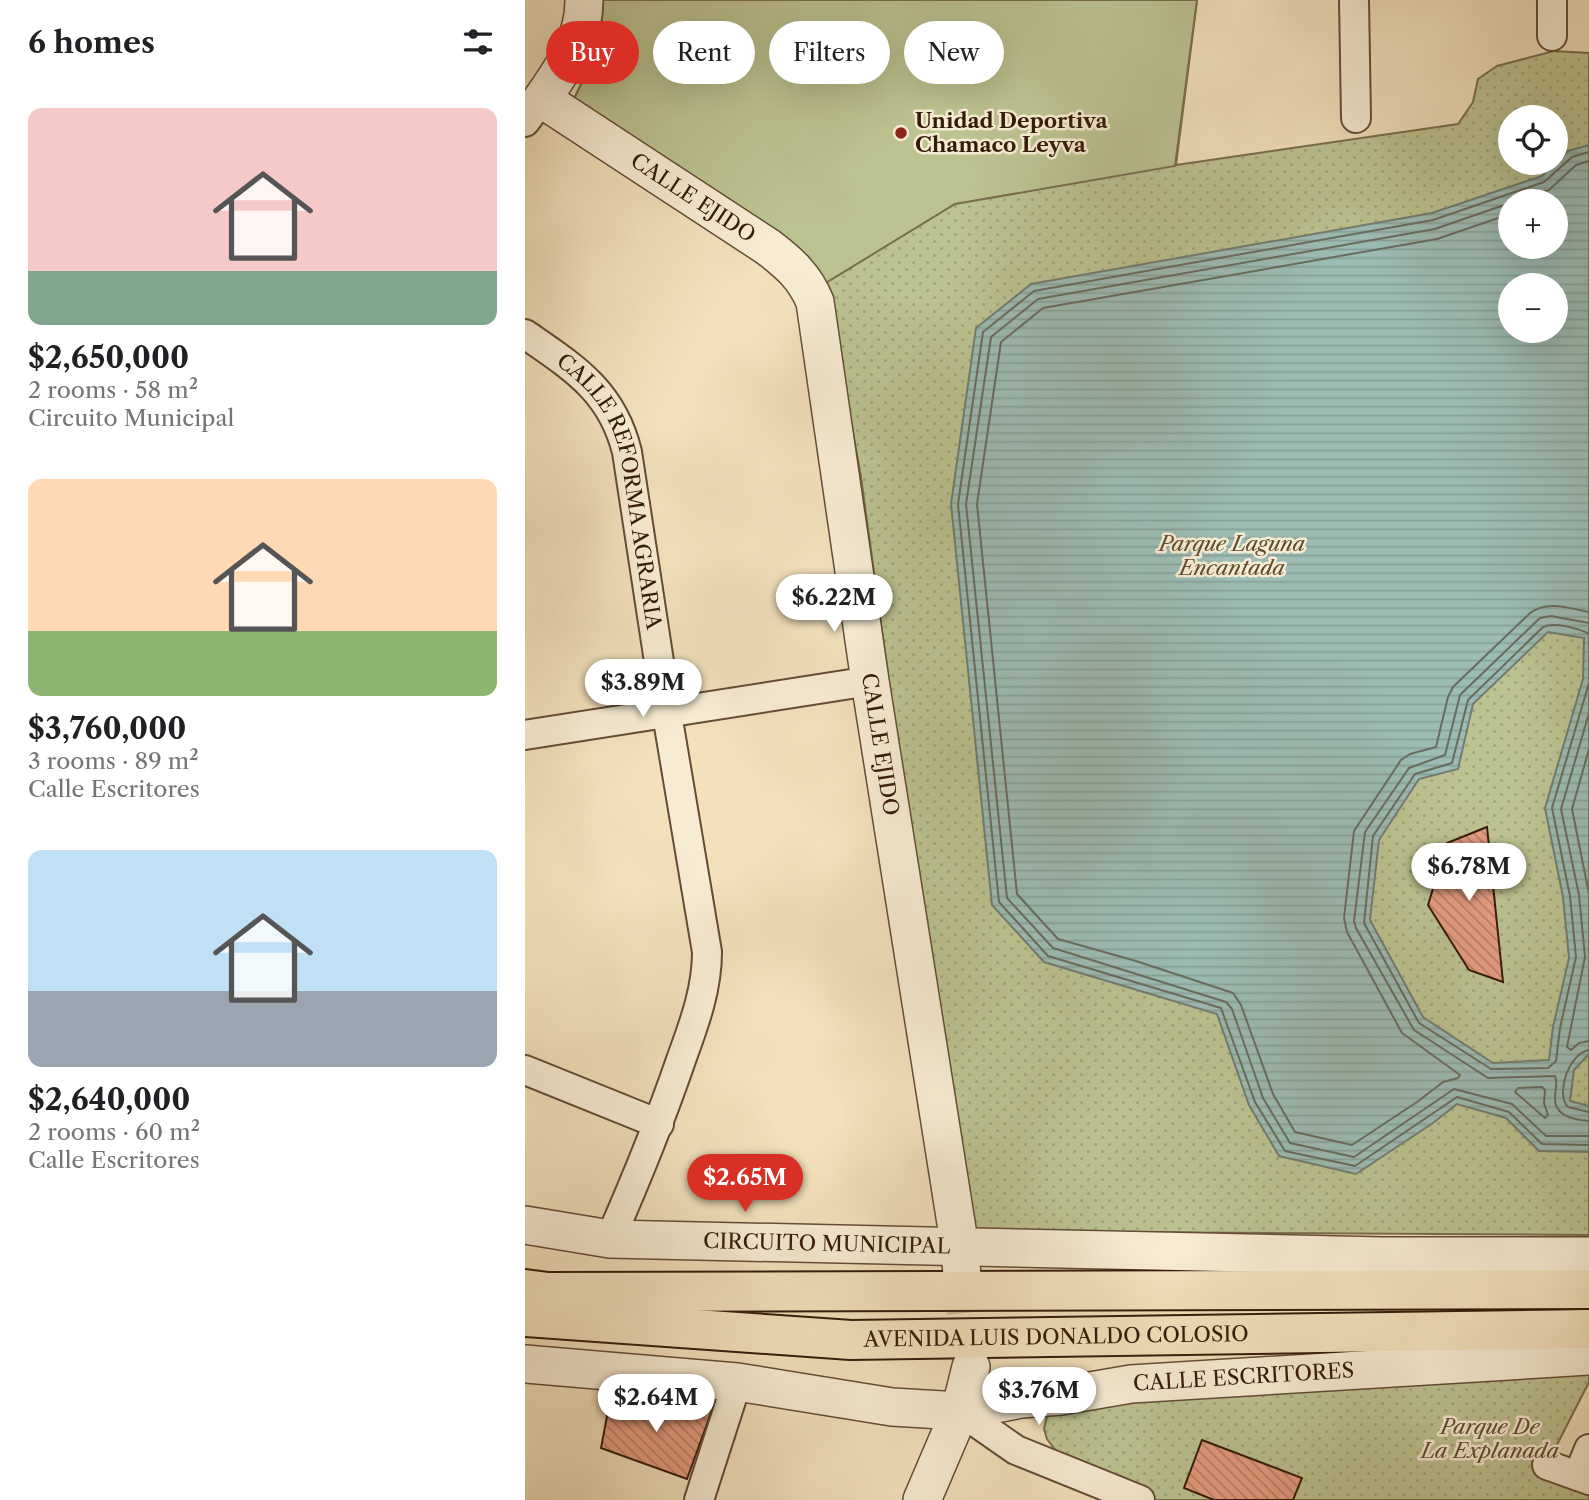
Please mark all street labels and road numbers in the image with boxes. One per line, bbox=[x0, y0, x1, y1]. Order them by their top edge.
street label: CALLE EJIDO bbox=[626, 148, 760, 247]
street label: CALLE REFORMA AGRARIA bbox=[552, 348, 667, 632]
street label: CALLE EJIDO bbox=[857, 671, 904, 817]
street label: CIRCUITO MUNICIPAL bbox=[703, 1228, 951, 1258]
street label: AVENIDA LUIS DONALDO COLOSIO bbox=[863, 1321, 1249, 1352]
street label: CALLE ESCRITORES bbox=[1132, 1357, 1355, 1396]

